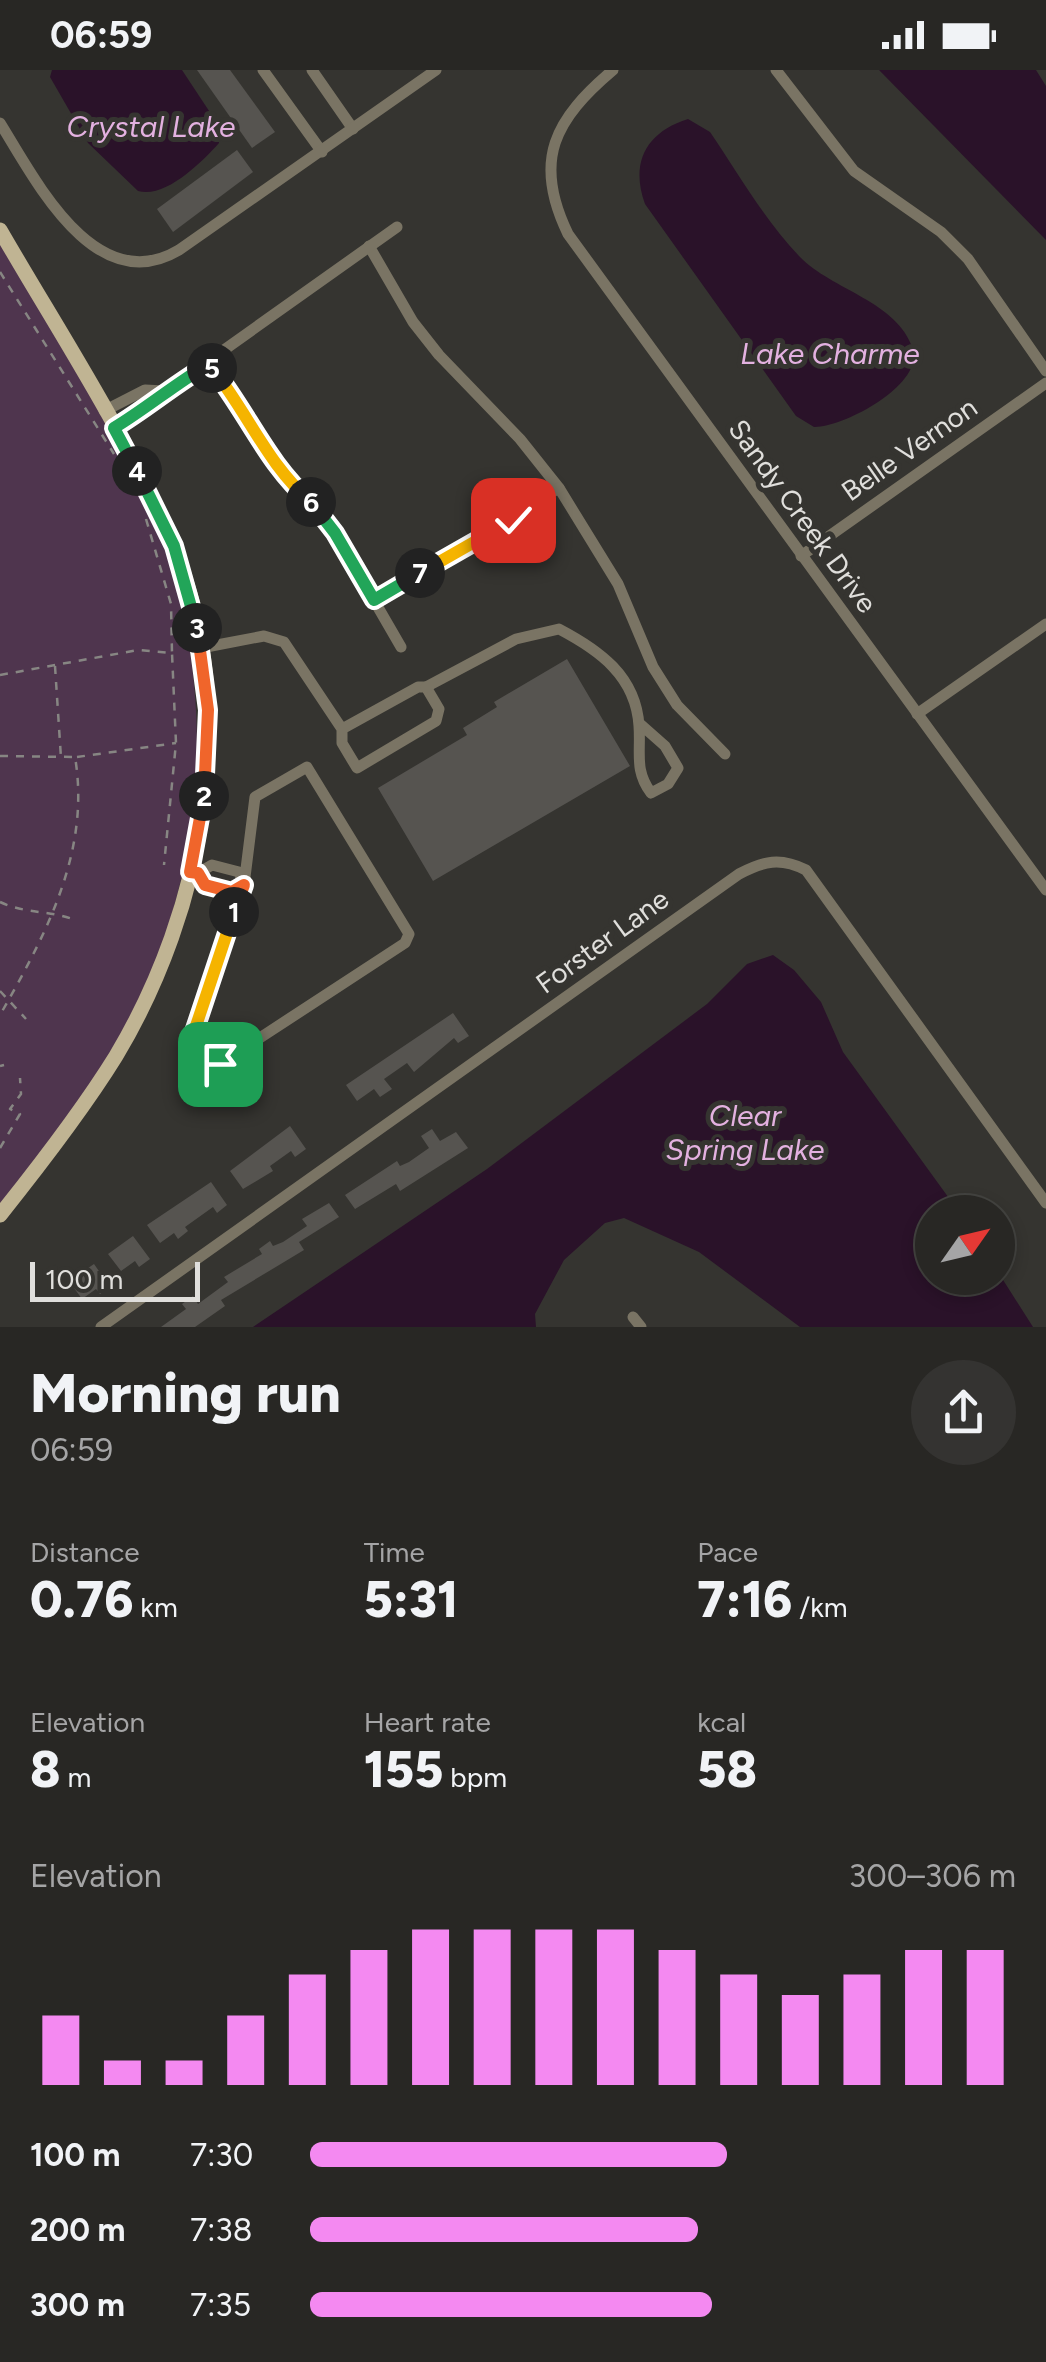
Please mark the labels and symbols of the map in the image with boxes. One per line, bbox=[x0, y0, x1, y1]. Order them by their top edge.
water label: Crystal Lake bbox=[67, 108, 235, 145]
water label: Lake Charme bbox=[740, 335, 920, 372]
pin: 5 bbox=[187, 343, 237, 393]
street label: Belle Vernon bbox=[835, 390, 983, 508]
street label: Sandy Creek Drive bbox=[721, 413, 885, 619]
pin: 4 bbox=[112, 446, 162, 496]
pin: 6 bbox=[286, 477, 336, 527]
pin bbox=[471, 478, 556, 563]
pin: 7 bbox=[395, 548, 445, 598]
pin: 3 bbox=[172, 603, 222, 653]
pin: 2 bbox=[179, 771, 229, 821]
street label: Forster Lane bbox=[529, 881, 675, 1001]
pin: 1 bbox=[209, 887, 259, 937]
pin bbox=[178, 1022, 263, 1107]
water label: Clear Spring Lake bbox=[666, 1097, 824, 1168]
north arrow bbox=[915, 1195, 1015, 1295]
scale bar bbox=[30, 1257, 200, 1302]

